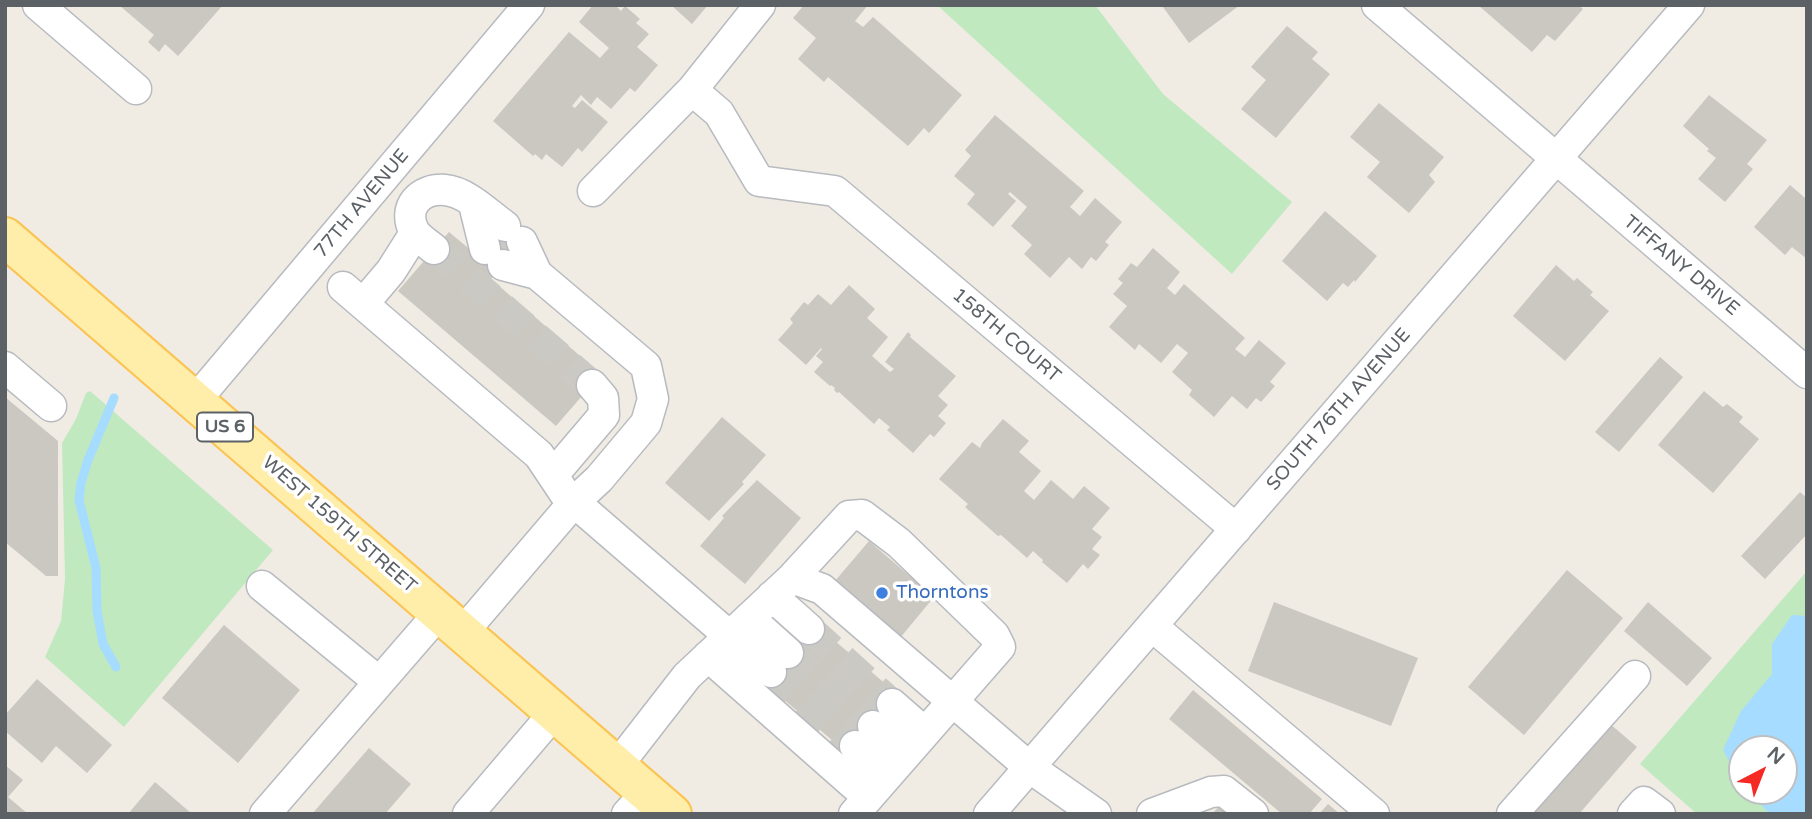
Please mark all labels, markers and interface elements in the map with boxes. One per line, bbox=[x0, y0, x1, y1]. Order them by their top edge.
street label: 77TH AVENUE bbox=[310, 145, 414, 263]
street label: TIFFANY DRIVE bbox=[1618, 211, 1744, 321]
street label: 158TH COURT bbox=[947, 284, 1065, 388]
street label: SOUTH 76TH AVENUE bbox=[1262, 324, 1416, 496]
road number: US 6 bbox=[197, 412, 253, 442]
street label: WEST 159TH STREET bbox=[257, 452, 421, 598]
place label: Thorntons bbox=[896, 582, 989, 604]
marker: Thorntons bbox=[874, 585, 890, 601]
north arrow bbox=[1728, 735, 1798, 805]
text: N bbox=[1763, 743, 1789, 769]

